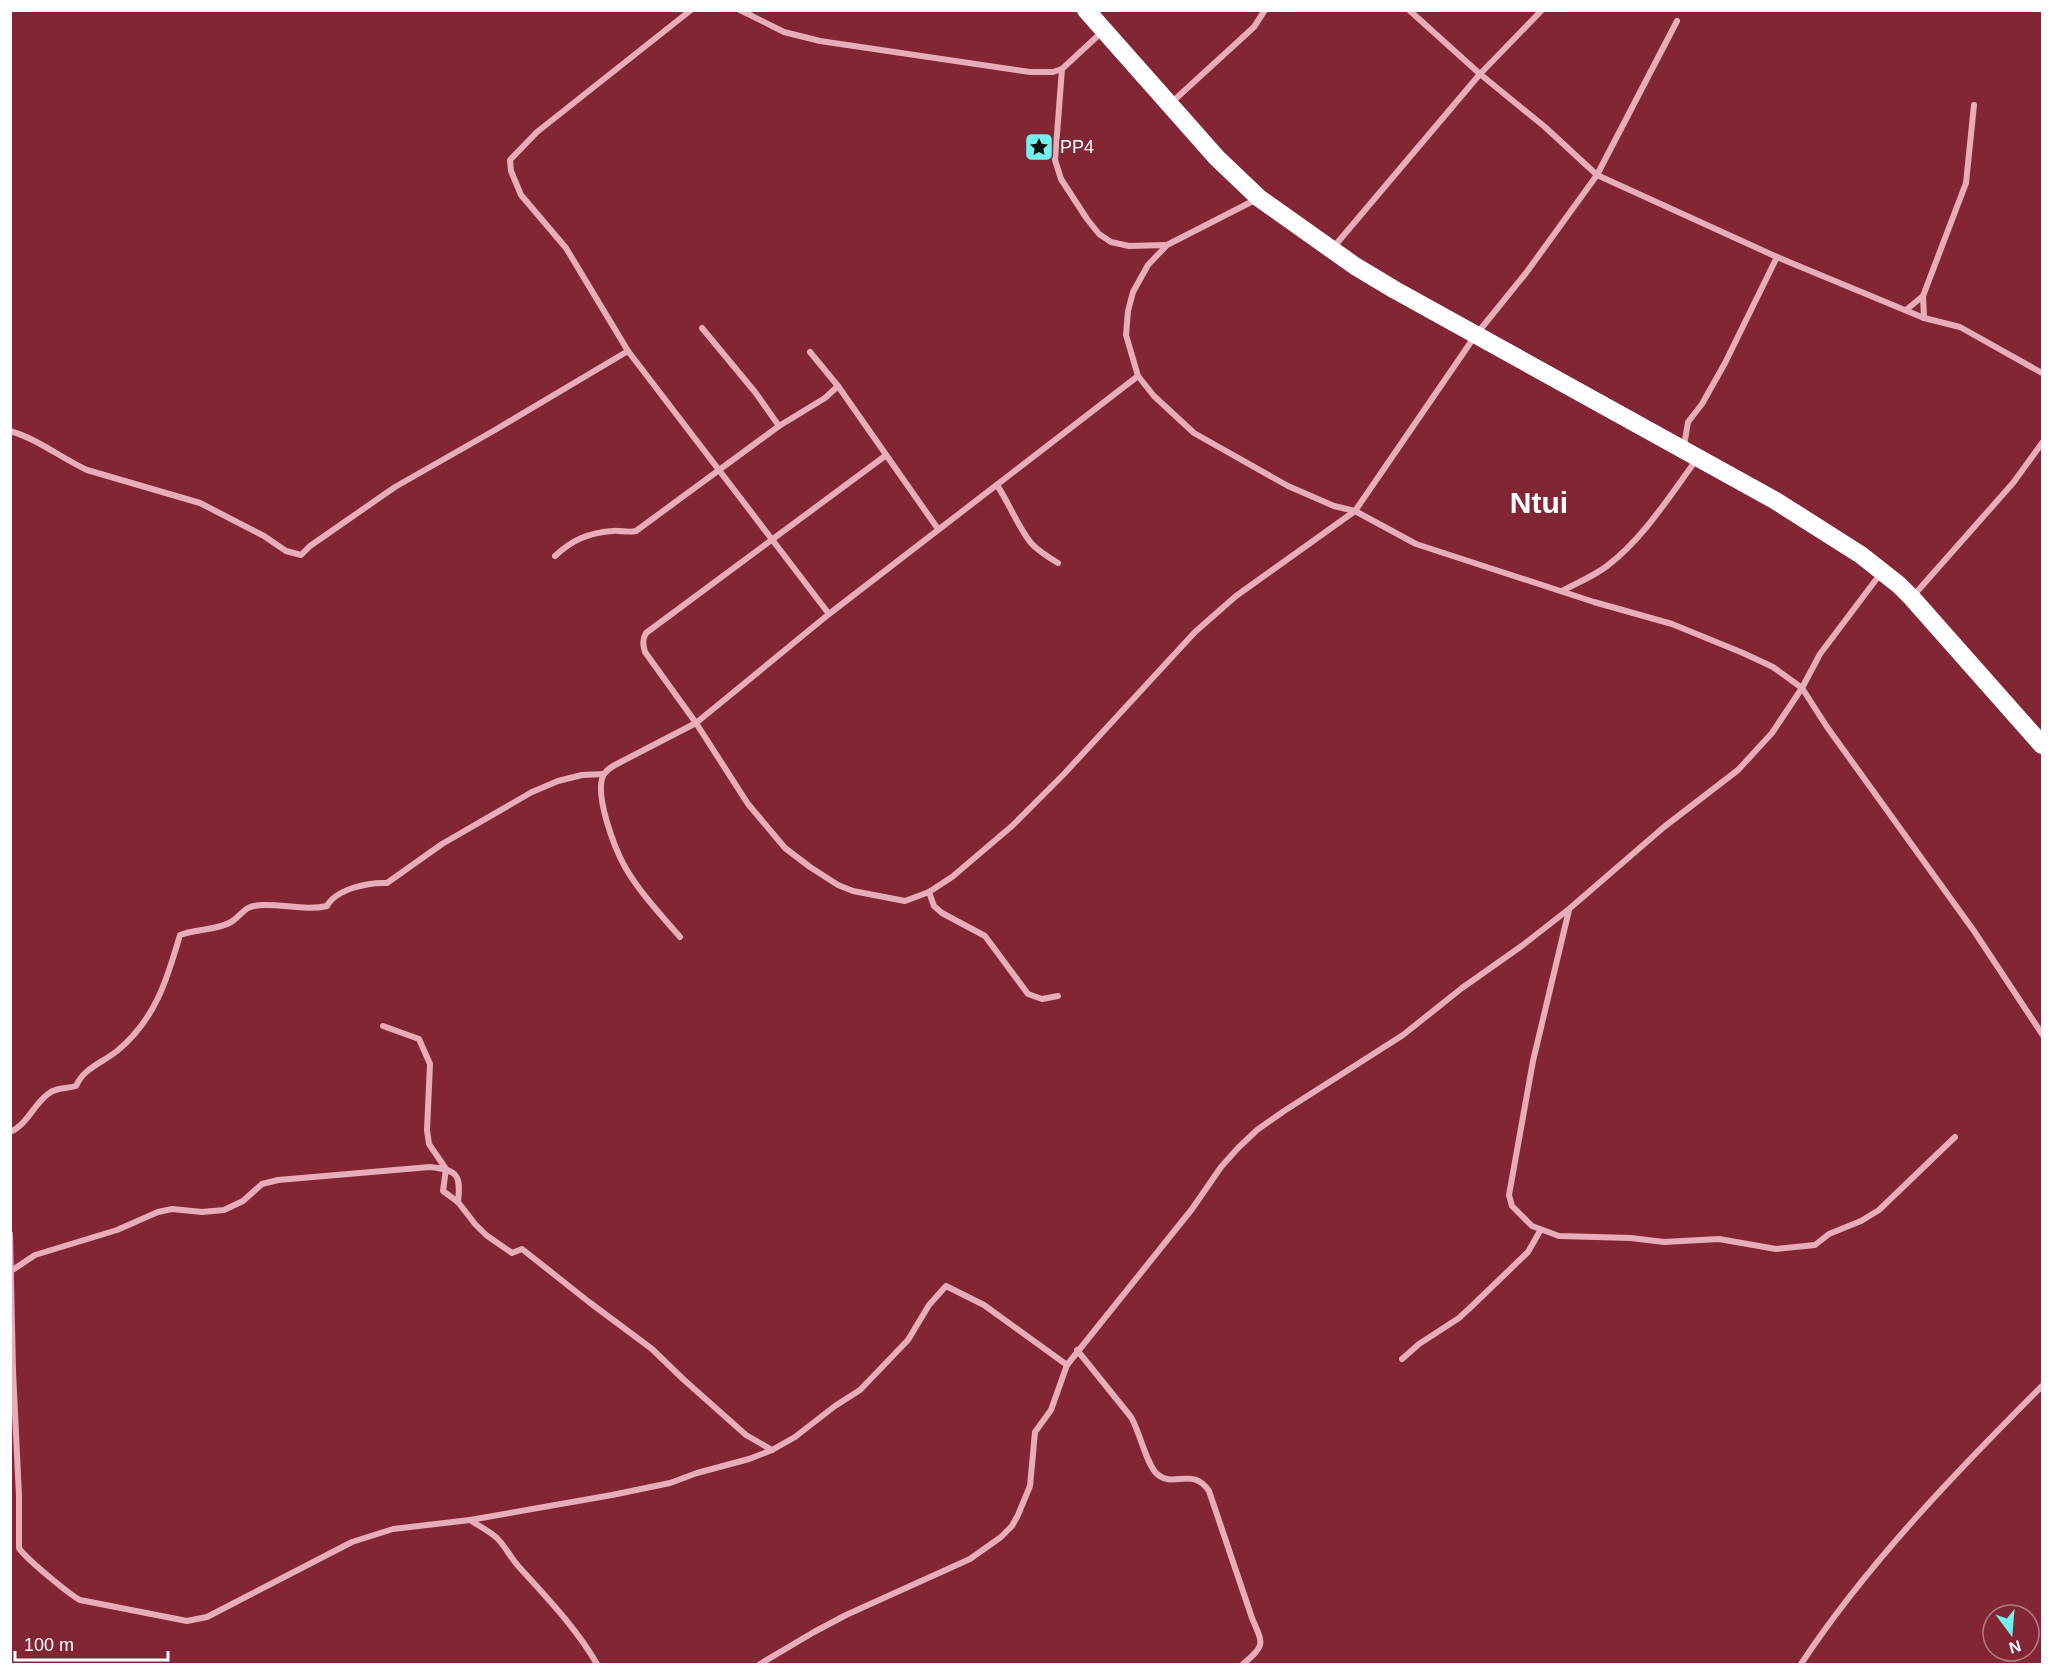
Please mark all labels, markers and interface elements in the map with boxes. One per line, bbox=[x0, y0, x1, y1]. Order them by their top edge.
place icon: PP4 bbox=[1023, 131, 1055, 163]
place label: PP4 bbox=[1060, 137, 1094, 157]
district label: Ntui bbox=[1510, 486, 1568, 519]
north arrow bbox=[1981, 1603, 2041, 1663]
scale bar bbox=[15, 1624, 168, 1662]
text: 100 m bbox=[24, 1635, 74, 1655]
text: N bbox=[2007, 1637, 2023, 1657]

